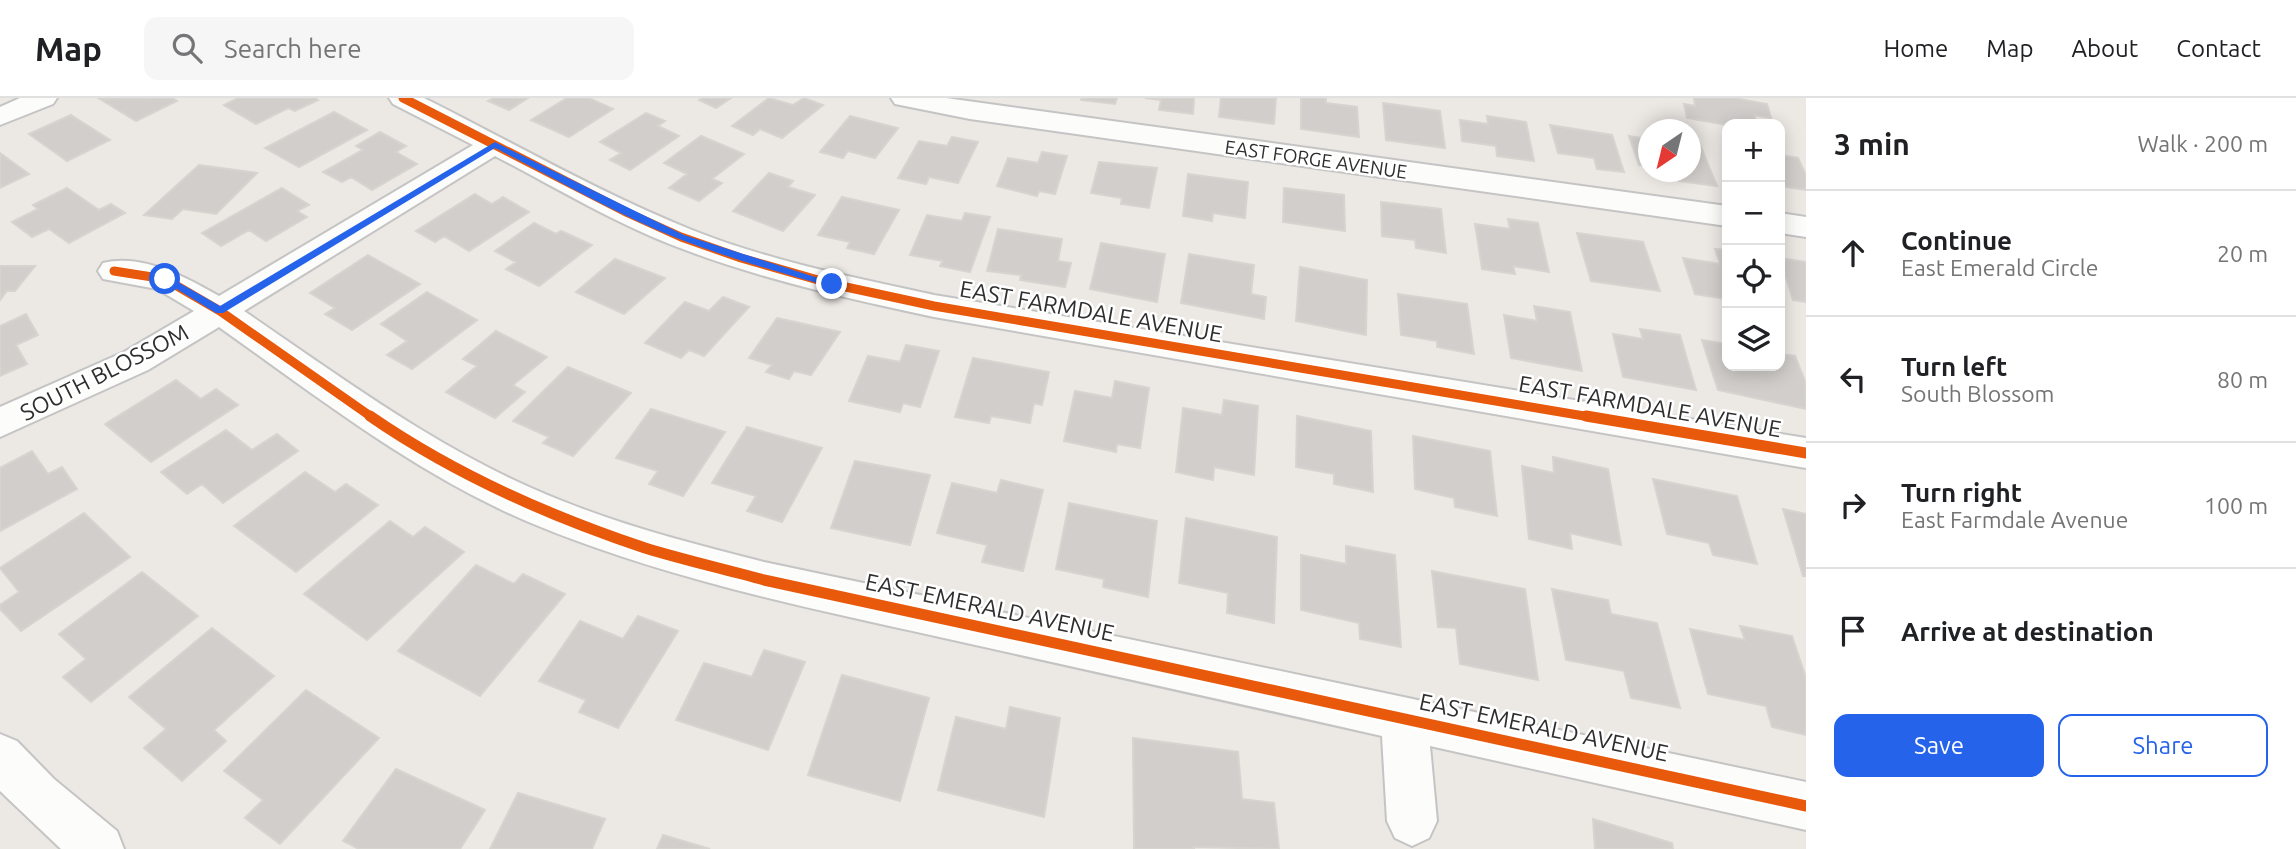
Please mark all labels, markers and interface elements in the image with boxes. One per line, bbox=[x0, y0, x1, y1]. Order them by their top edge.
search box bbox=[144, 17, 634, 80]
icon: search bbox=[168, 29, 206, 67]
text: Map bbox=[35, 30, 102, 67]
text: Search here bbox=[224, 34, 362, 63]
text: Home bbox=[1883, 35, 1948, 62]
text: Map bbox=[1986, 35, 2033, 62]
text: About bbox=[2071, 35, 2138, 62]
text: Contact bbox=[2176, 35, 2261, 62]
north arrow bbox=[1638, 119, 1701, 182]
map controls bbox=[1722, 119, 1785, 371]
button: + bbox=[1722, 119, 1785, 182]
text: 3 min bbox=[1834, 127, 1910, 161]
text: Walk · 200 m bbox=[2137, 131, 2268, 156]
street label: EAST FORGE AVENUE bbox=[1223, 135, 1409, 183]
button: − bbox=[1722, 182, 1785, 245]
text: Continue bbox=[1901, 226, 2012, 255]
icon: ahead bbox=[1834, 234, 1872, 272]
text: 20 m bbox=[2217, 241, 2268, 266]
button: locate bbox=[1722, 245, 1785, 308]
text: East Emerald Circle bbox=[1901, 255, 2099, 280]
route start bbox=[149, 263, 180, 294]
route end bbox=[816, 268, 847, 299]
street label: EAST FARMDALE AVENUE bbox=[958, 276, 1224, 346]
button: layers bbox=[1722, 308, 1785, 371]
street label: SOUTH BLOSSOM bbox=[16, 319, 192, 425]
text: Turn left bbox=[1901, 352, 2007, 381]
icon: left bbox=[1834, 360, 1872, 398]
text: 80 m bbox=[2217, 367, 2268, 392]
street label: EAST FARMDALE AVENUE bbox=[1517, 371, 1783, 441]
text: South Blossom bbox=[1901, 381, 2054, 406]
text: Turn right bbox=[1901, 478, 2022, 507]
icon: right bbox=[1834, 486, 1872, 524]
text: 100 m bbox=[2204, 493, 2268, 518]
text: East Farmdale Avenue bbox=[1901, 507, 2128, 532]
street label: EAST EMERALD AVENUE bbox=[863, 568, 1117, 646]
icon: arrive bbox=[1834, 612, 1872, 650]
text: Arrive at destination bbox=[1901, 617, 2154, 646]
street label: EAST EMERALD AVENUE bbox=[1417, 688, 1671, 766]
button: Save bbox=[1834, 714, 2044, 777]
button: Share bbox=[2058, 714, 2268, 777]

